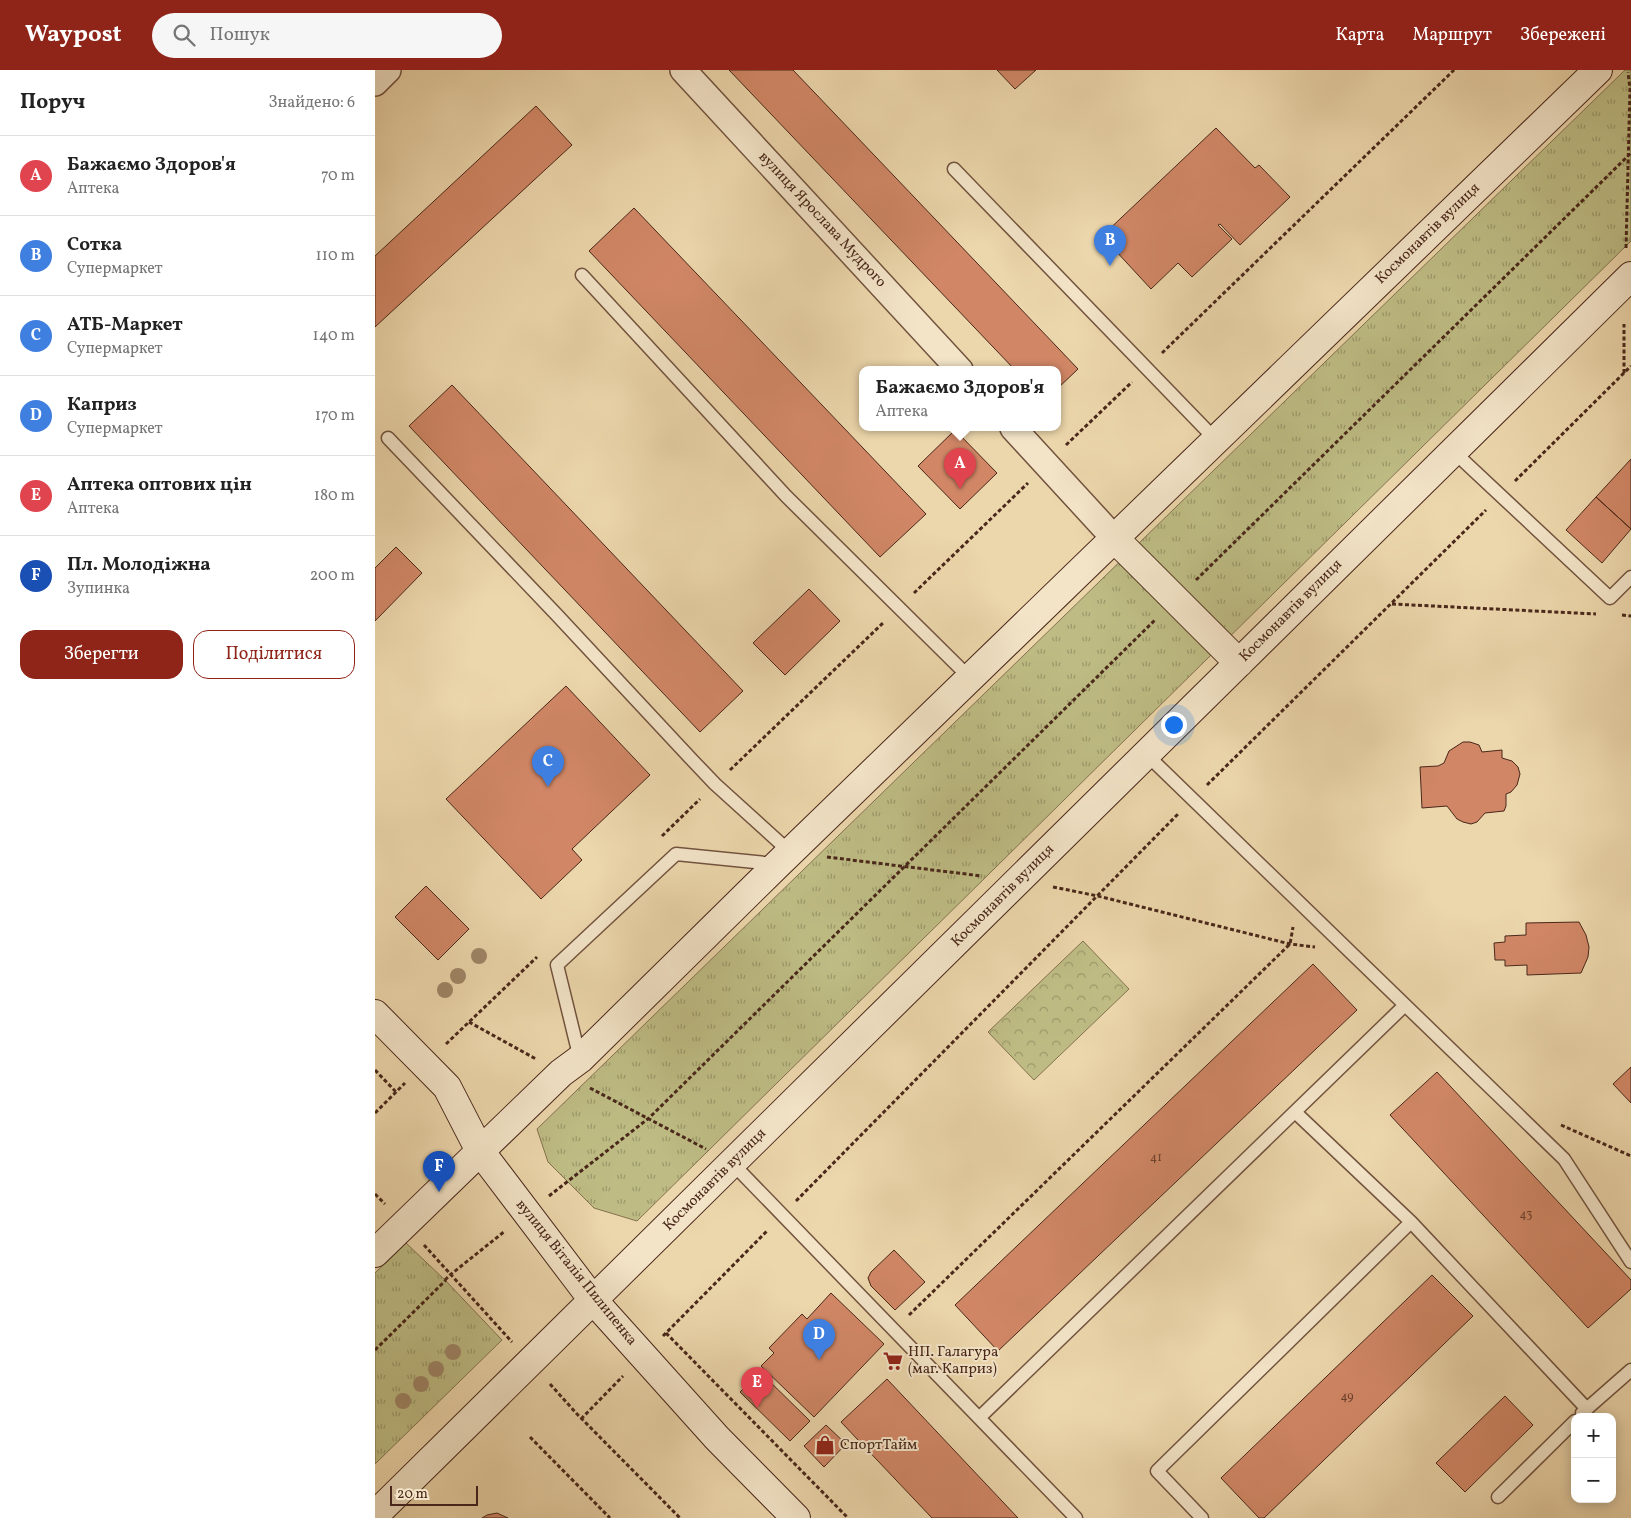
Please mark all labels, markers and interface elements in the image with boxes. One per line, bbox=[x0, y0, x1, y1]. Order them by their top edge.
search box bbox=[152, 13, 502, 58]
text: Waypost bbox=[25, 18, 122, 52]
icon: search bbox=[170, 21, 198, 49]
text: Пошук bbox=[210, 22, 270, 48]
text: Карта bbox=[1336, 23, 1384, 48]
text: Маршрут bbox=[1412, 23, 1492, 48]
text: Збережені bbox=[1520, 23, 1606, 48]
text: Поруч bbox=[20, 88, 85, 117]
text: Знайдено: 6 bbox=[268, 92, 355, 114]
street label: вулиця Ярослава Мудрого bbox=[753, 147, 891, 293]
text: Бажаємо Здоров'я bbox=[67, 152, 236, 178]
text: A bbox=[30, 165, 42, 187]
text: 70 m bbox=[321, 165, 355, 187]
text: Аптека bbox=[67, 178, 120, 200]
street label: Космонавтів вулиця bbox=[1371, 178, 1485, 289]
pin: B bbox=[1094, 225, 1126, 266]
text: Сотка bbox=[67, 232, 122, 258]
text: B bbox=[31, 245, 41, 267]
text: 110 m bbox=[316, 245, 355, 267]
text: Супермаркет bbox=[67, 258, 163, 280]
text: АТБ-Маркет bbox=[67, 312, 183, 338]
text: C bbox=[31, 325, 41, 347]
text: 140 m bbox=[313, 325, 355, 347]
text: Супермаркет bbox=[67, 338, 163, 360]
popup bbox=[859, 366, 1061, 431]
text: Бажаємо Здоров'я bbox=[876, 375, 1044, 401]
text: Каприз bbox=[67, 392, 137, 418]
text: Аптека bbox=[876, 401, 928, 423]
text: D bbox=[30, 405, 42, 427]
text: 170 m bbox=[315, 405, 355, 427]
text: Супермаркет bbox=[67, 418, 163, 440]
pin: A bbox=[944, 448, 976, 489]
text: Аптека оптових цін bbox=[67, 472, 252, 498]
text: E bbox=[31, 485, 41, 507]
text: 180 m bbox=[314, 485, 355, 507]
text: Аптека bbox=[67, 498, 120, 520]
text: Пл. Молодіжна bbox=[67, 552, 211, 578]
street label: Космонавтів вулиця bbox=[1235, 555, 1347, 667]
text: F bbox=[31, 565, 41, 587]
text: 200 m bbox=[310, 565, 355, 587]
text: Зупинка bbox=[67, 578, 130, 600]
button: Зберегти bbox=[20, 630, 183, 679]
button: Поділитися bbox=[193, 630, 355, 679]
your location bbox=[1161, 712, 1187, 738]
pin: C bbox=[532, 746, 564, 787]
street label: Космонавтів вулиця bbox=[947, 840, 1059, 952]
street label: Космонавтів вулиця bbox=[659, 1124, 771, 1236]
house number: 41 bbox=[1150, 1150, 1162, 1166]
pin: F bbox=[423, 1151, 455, 1192]
street label: вулиця Віталія Пилипенка bbox=[510, 1195, 642, 1351]
house number: 43 bbox=[1520, 1207, 1532, 1223]
pin: D bbox=[803, 1319, 835, 1360]
place label: НП. Галагура (маг. Каприз) bbox=[908, 1342, 998, 1380]
supermarket icon: НП. Галагура (маг. Каприз) bbox=[882, 1350, 904, 1372]
pin: E bbox=[741, 1367, 773, 1408]
house number: 49 bbox=[1340, 1389, 1354, 1405]
map controls bbox=[1571, 1413, 1616, 1503]
button: + bbox=[1571, 1413, 1616, 1458]
shop icon: СпортТайм bbox=[814, 1434, 836, 1456]
place label: СпортТайм bbox=[840, 1435, 917, 1456]
button: − bbox=[1571, 1458, 1616, 1503]
scale bar bbox=[390, 1483, 477, 1506]
text: 20 m bbox=[397, 1485, 428, 1504]

